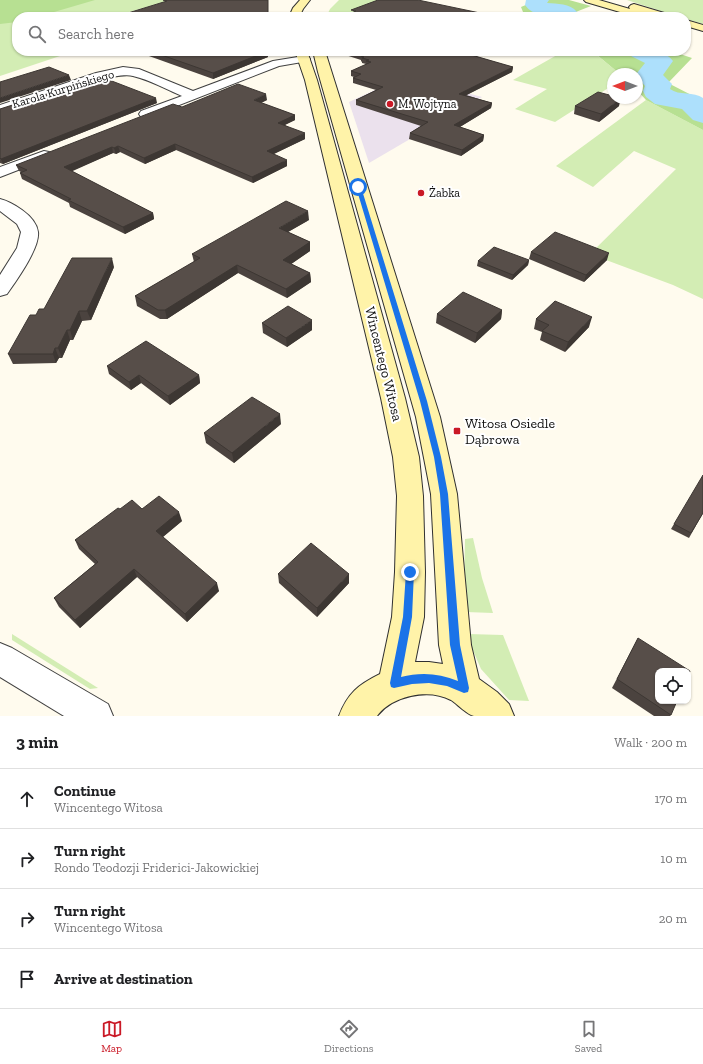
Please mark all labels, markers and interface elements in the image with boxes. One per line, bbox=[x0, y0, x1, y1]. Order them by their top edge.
search box bbox=[12, 12, 691, 56]
icon: search bbox=[26, 23, 48, 45]
text: Search here bbox=[58, 25, 134, 43]
street label: Karola Kurpińskiego bbox=[10, 67, 116, 111]
north arrow bbox=[607, 68, 643, 104]
place label: M. Wojtyna bbox=[398, 97, 457, 112]
marker: M. Wojtyna bbox=[385, 99, 395, 109]
route start bbox=[349, 178, 367, 196]
place label: Żabka bbox=[429, 186, 460, 200]
marker: Żabka bbox=[416, 188, 426, 198]
street label: Wincentego Witosa bbox=[361, 305, 406, 423]
place label: Witosa Osiedle Dąbrowa bbox=[465, 415, 555, 448]
marker: Witosa Osiedle Dąbrowa bbox=[452, 426, 462, 436]
route end bbox=[401, 563, 419, 581]
map controls bbox=[655, 668, 691, 704]
button: locate bbox=[655, 668, 691, 704]
text: 3 min bbox=[16, 732, 58, 752]
text: Walk · 200 m bbox=[614, 735, 687, 750]
text: Continue bbox=[54, 782, 116, 800]
icon: ahead bbox=[16, 788, 38, 810]
text: 170 m bbox=[654, 791, 687, 806]
text: Wincentego Witosa bbox=[54, 800, 163, 815]
text: Turn right bbox=[54, 842, 125, 860]
icon: right bbox=[16, 848, 38, 870]
text: 10 m bbox=[660, 851, 687, 866]
text: Rondo Teodozji Friderici-Jakowickiej bbox=[54, 860, 259, 875]
text: Turn right bbox=[54, 902, 125, 920]
icon: right bbox=[16, 908, 38, 930]
text: 20 m bbox=[659, 911, 687, 926]
text: Wincentego Witosa bbox=[54, 920, 163, 935]
icon: arrive bbox=[16, 968, 38, 990]
text: Arrive at destination bbox=[54, 970, 193, 988]
tab: Map bbox=[101, 1018, 123, 1055]
tab: Directions bbox=[324, 1018, 374, 1055]
tab: Saved bbox=[575, 1018, 602, 1055]

